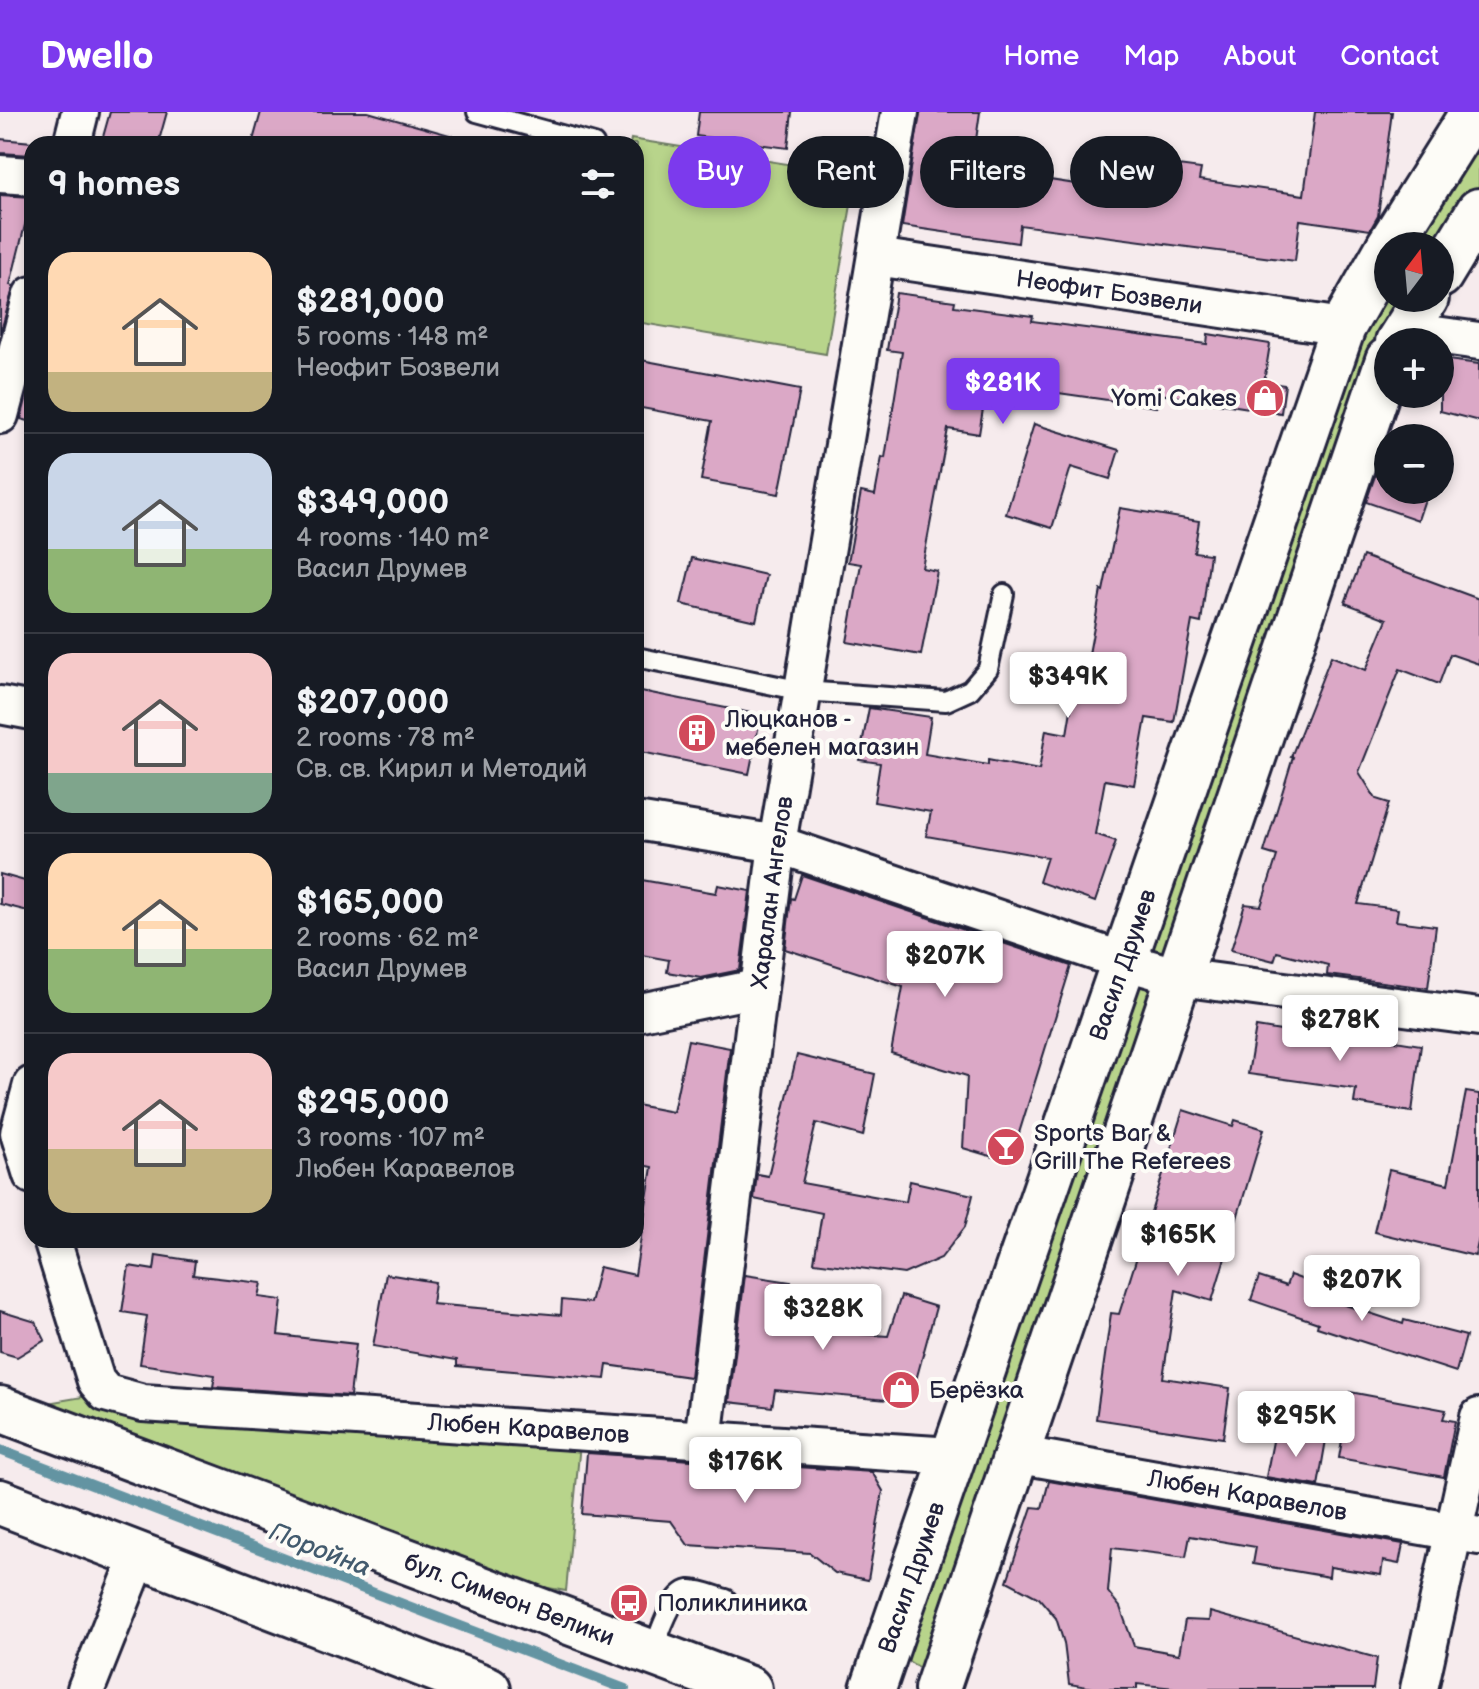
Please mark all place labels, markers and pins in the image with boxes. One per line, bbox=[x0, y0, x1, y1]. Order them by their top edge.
pin: $281K bbox=[947, 358, 1059, 426]
shop icon: Yomi Cakes bbox=[1244, 377, 1286, 419]
place label: Yomi Cakes bbox=[1110, 384, 1237, 413]
pin: $349K bbox=[1012, 652, 1124, 720]
place label: Люцканов - мебелен магазин bbox=[724, 705, 919, 762]
building icon: Люцканов - мебелен магазин bbox=[676, 712, 718, 754]
pin: $207K bbox=[889, 931, 1001, 999]
pin: $278K bbox=[1284, 995, 1396, 1063]
place label: Sports Bar & Grill The Referees bbox=[1034, 1119, 1231, 1176]
bar icon: Sports Bar & Grill The Referees bbox=[985, 1126, 1027, 1168]
pin: $165K bbox=[1122, 1210, 1234, 1278]
pin: $207K bbox=[1306, 1255, 1418, 1323]
pin: $328K bbox=[767, 1284, 879, 1352]
shop icon: Берёзка bbox=[880, 1369, 922, 1411]
place label: Берёзка bbox=[929, 1376, 1024, 1405]
pin: $295K bbox=[1240, 1391, 1352, 1459]
pin: $176K bbox=[689, 1437, 801, 1505]
bus stop icon: Поликлиника bbox=[608, 1582, 650, 1624]
place label: Поликлиника bbox=[657, 1589, 808, 1618]

